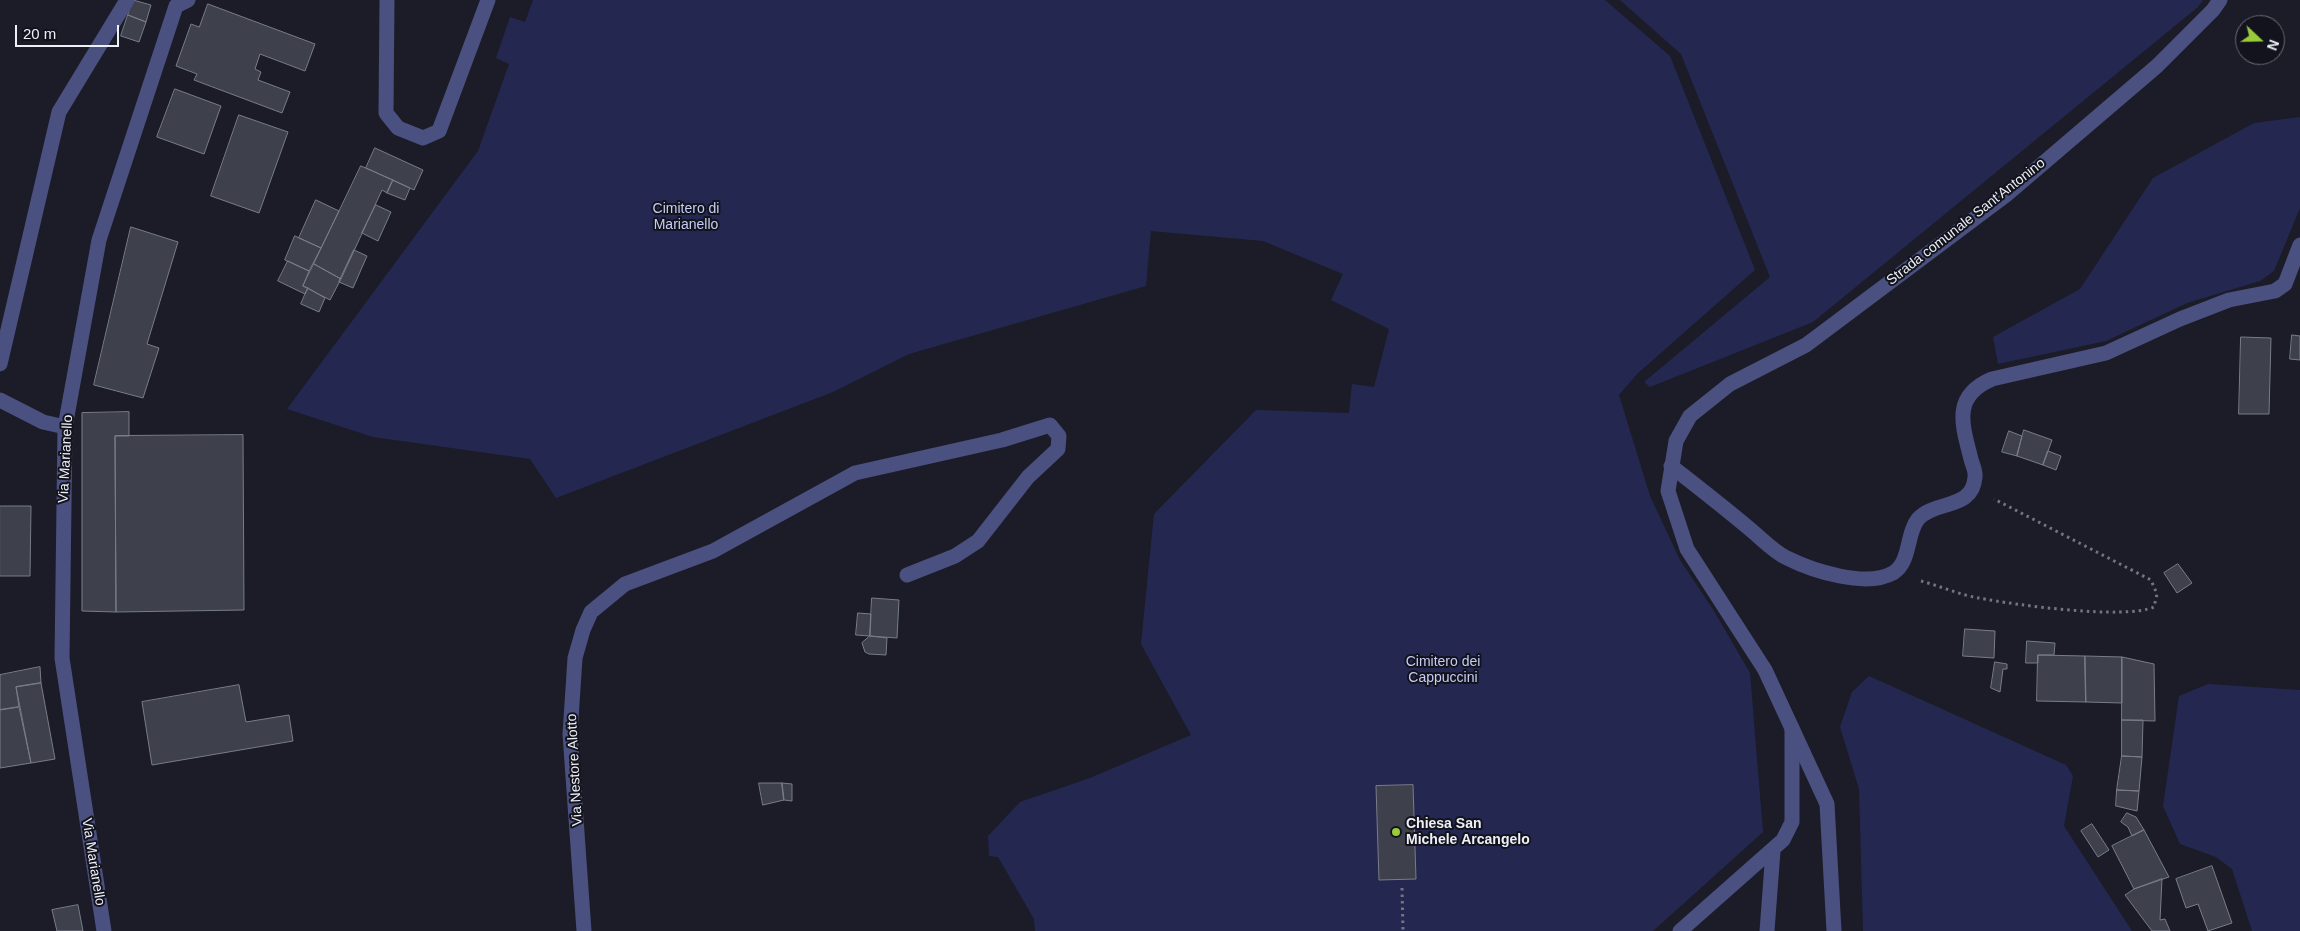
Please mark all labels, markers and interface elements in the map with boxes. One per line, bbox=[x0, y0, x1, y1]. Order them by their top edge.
scale bar bbox=[18, 15, 121, 47]
north arrow bbox=[2235, 15, 2285, 65]
text: 20 m bbox=[23, 25, 56, 42]
text: N bbox=[2264, 37, 2282, 53]
street label: Strada comunale Sant'Antonino bbox=[1883, 155, 2049, 289]
park label: Cimitero di Marianello bbox=[653, 201, 719, 233]
street label: Via Marianello bbox=[55, 414, 77, 504]
park label: Cimitero dei Cappuccini bbox=[1406, 654, 1480, 686]
street label: Via Nestore Alotto bbox=[564, 713, 586, 827]
place label: Chiesa San Michele Arcangelo bbox=[1406, 816, 1530, 849]
street label: Via Marianello bbox=[78, 817, 108, 907]
marker: Chiesa San Michele Arcangelo bbox=[1390, 826, 1402, 838]

